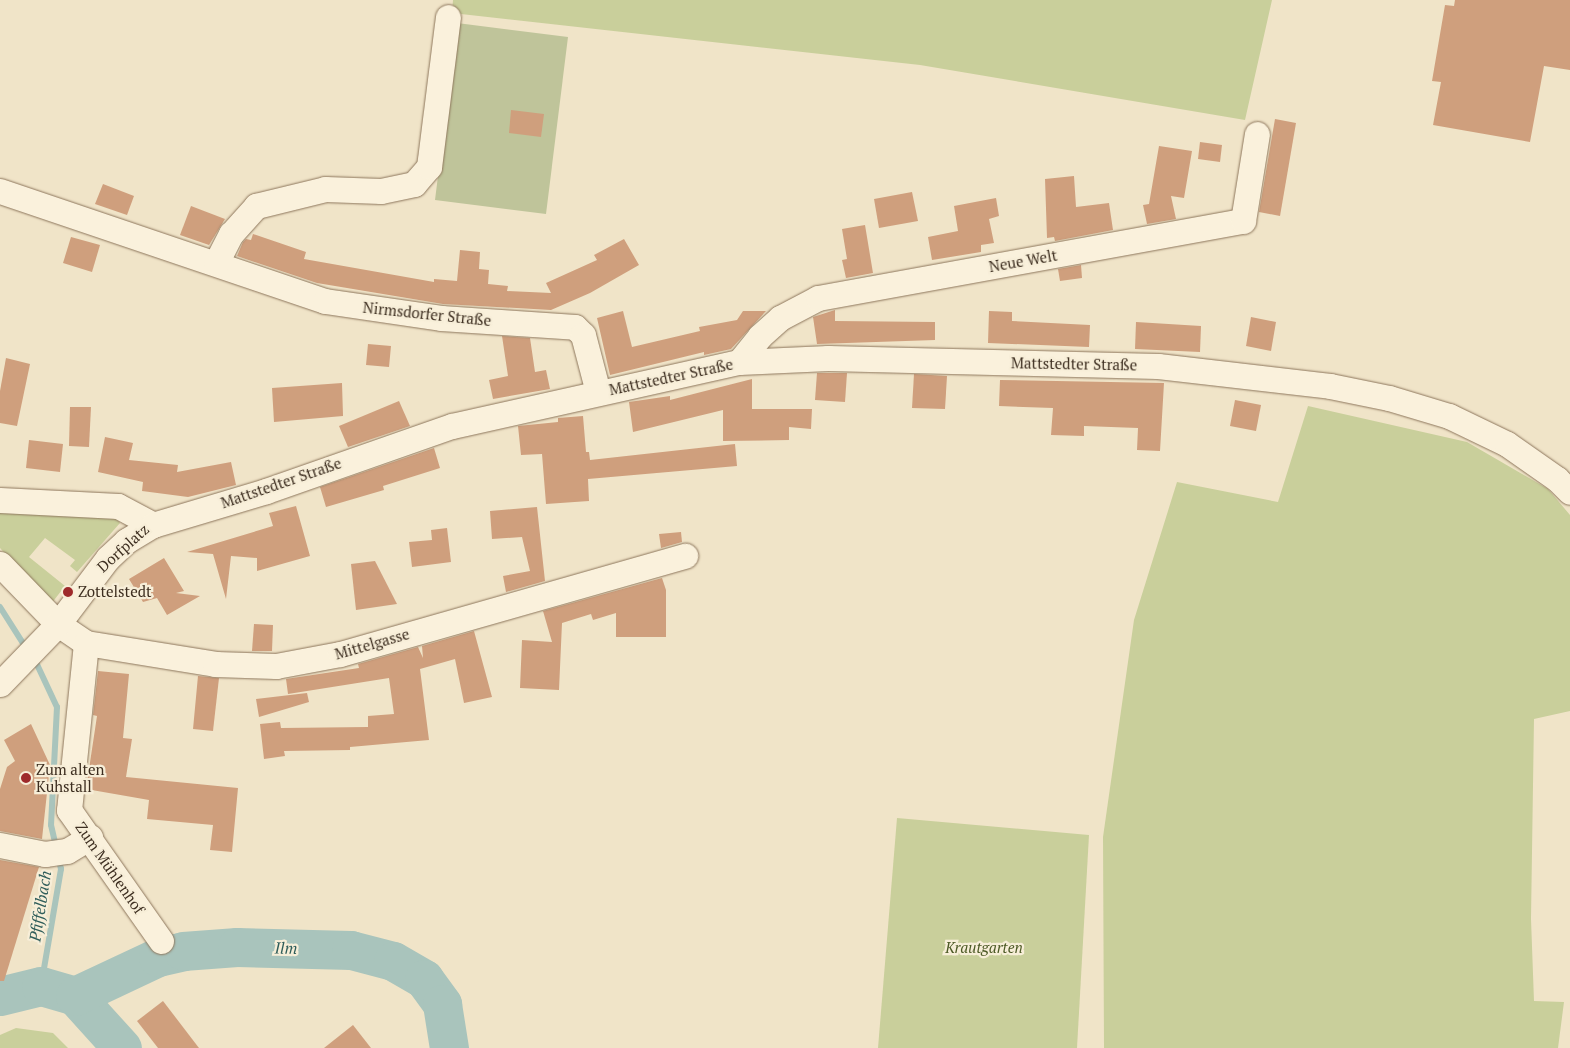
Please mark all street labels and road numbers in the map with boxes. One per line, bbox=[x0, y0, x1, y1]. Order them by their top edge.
street label: Neue Welt bbox=[987, 246, 1059, 276]
street label: Nirmsdorfer Straße bbox=[362, 298, 492, 330]
street label: Mattstedter Straße bbox=[1011, 354, 1137, 374]
street label: Mattstedter Straße bbox=[607, 355, 735, 399]
street label: Mattstedter Straße bbox=[218, 454, 344, 512]
street label: Dorfplatz bbox=[93, 520, 153, 576]
street label: Mittelgasse bbox=[333, 625, 411, 663]
street label: Zum Mühlenhof bbox=[72, 819, 148, 917]

